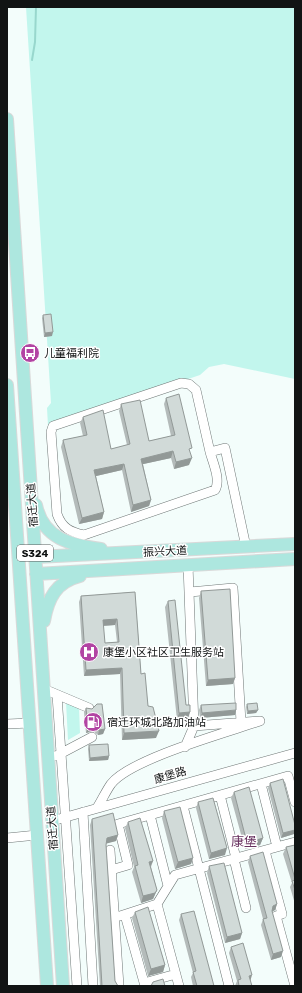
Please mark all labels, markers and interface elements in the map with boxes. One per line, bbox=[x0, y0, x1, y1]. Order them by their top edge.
bus stop icon: 儿童福利院 bbox=[19, 342, 41, 364]
place label: 儿童福利院 bbox=[44, 347, 99, 360]
street label: 宿迁大道 bbox=[24, 483, 41, 527]
street label: 振兴大道 bbox=[143, 544, 187, 559]
road number: S324 bbox=[17, 545, 53, 561]
hospital icon: 康堡小区社区卫生服务站 bbox=[78, 641, 100, 663]
place label: 康堡小区社区卫生服务站 bbox=[103, 646, 224, 659]
fuel station icon: 宿迁环城北路加油站 bbox=[82, 711, 104, 733]
place label: 宿迁环城北路加油站 bbox=[107, 716, 206, 729]
street label: 康堡路 bbox=[152, 765, 188, 786]
street label: 宿迁大道 bbox=[44, 806, 61, 850]
district label: 康堡 bbox=[231, 834, 257, 849]

